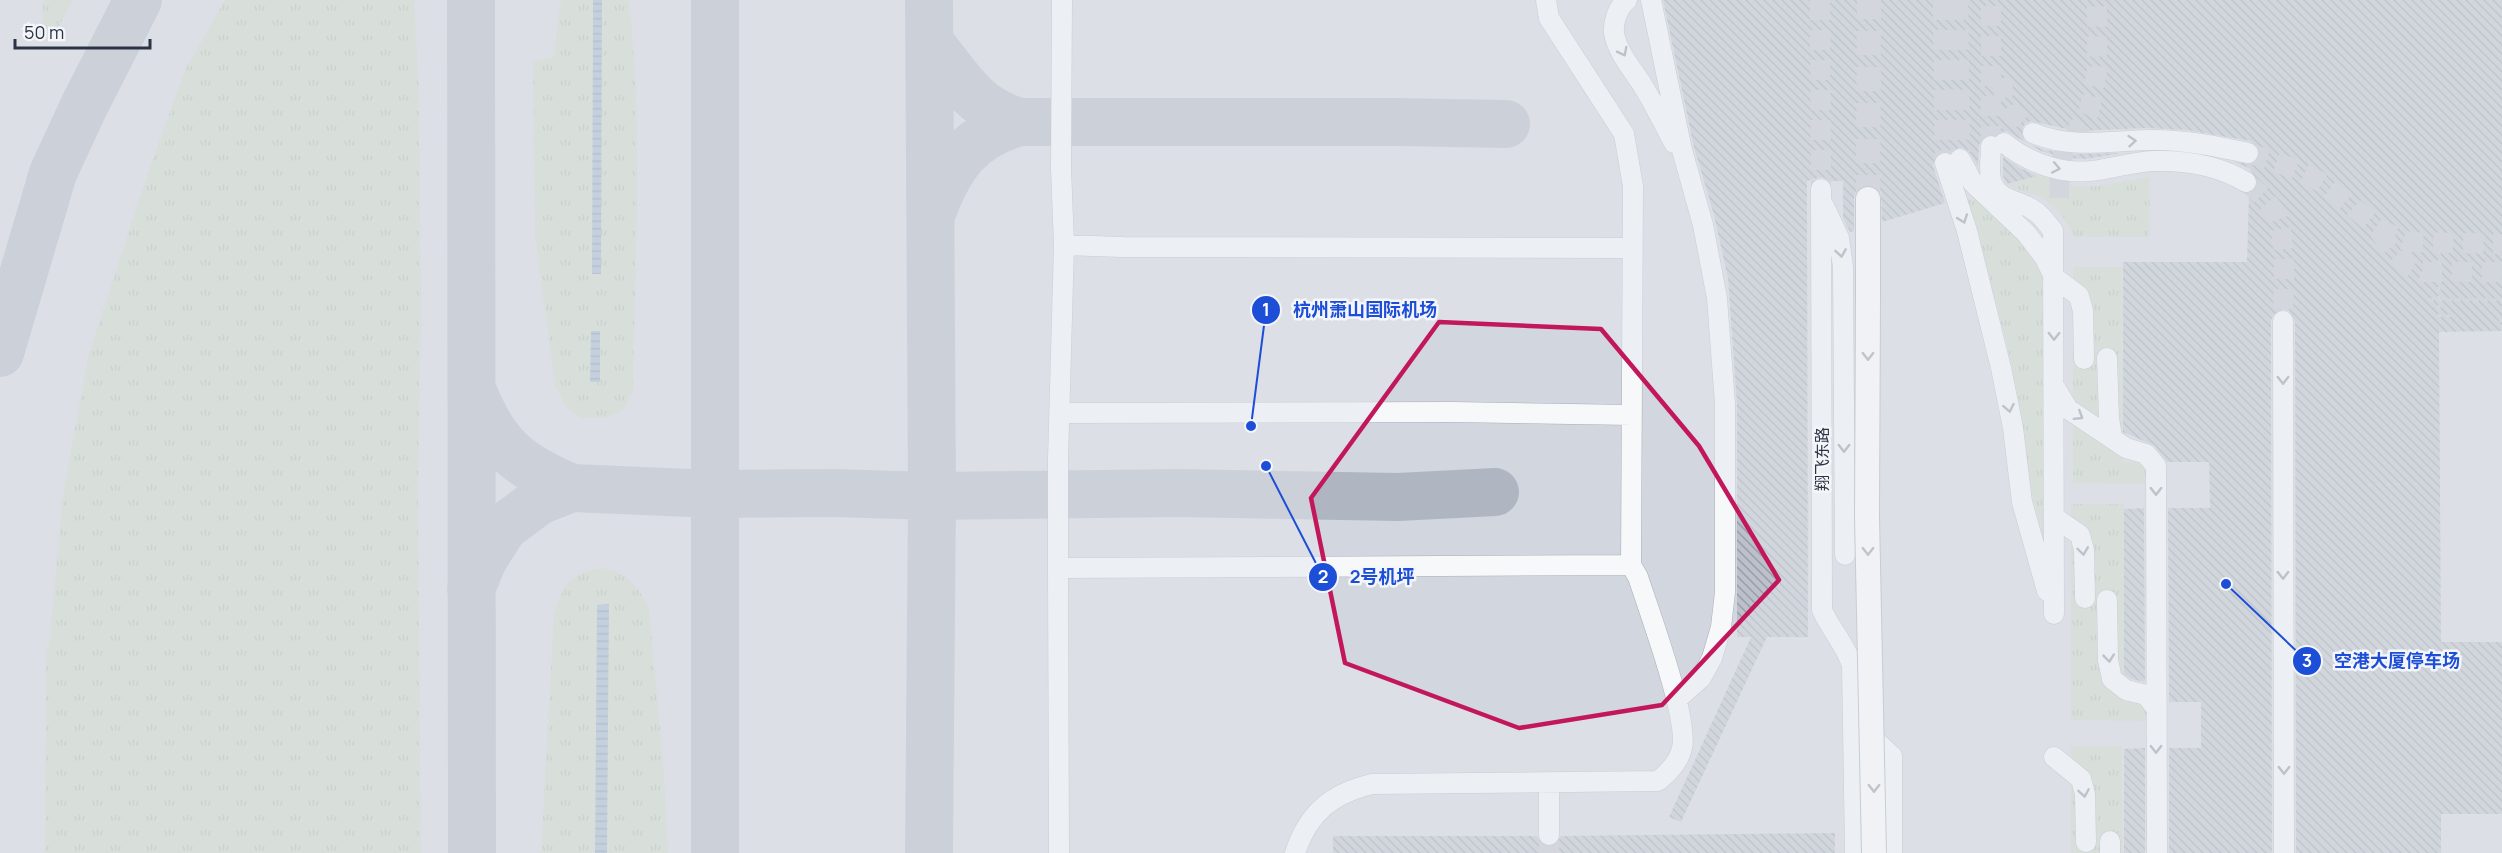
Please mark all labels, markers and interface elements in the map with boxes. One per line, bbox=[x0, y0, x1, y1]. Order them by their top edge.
scale bar bbox=[15, 12, 150, 50]
text: 50 m bbox=[24, 20, 64, 44]
one-way arrow bbox=[1615, 46, 1627, 57]
one-way arrow bbox=[2127, 135, 2136, 148]
one-way arrow bbox=[2050, 161, 2060, 174]
one-way arrow bbox=[1955, 213, 1968, 224]
one-way arrow bbox=[1834, 247, 1847, 257]
callout: 杭州萧山国际机场 bbox=[1251, 292, 1449, 328]
text: 1 bbox=[1262, 297, 1270, 321]
text: 杭州萧山国际机场 bbox=[1293, 297, 1437, 321]
one-way arrow bbox=[2048, 331, 2060, 340]
one-way arrow bbox=[1862, 352, 1874, 361]
one-way arrow bbox=[2277, 375, 2289, 384]
one-way arrow bbox=[2002, 403, 2015, 413]
one-way arrow bbox=[2072, 409, 2083, 420]
street label: 翔飞东路 bbox=[1811, 427, 1833, 491]
one-way arrow bbox=[1838, 443, 1850, 452]
one-way arrow bbox=[2150, 487, 2162, 496]
one-way arrow bbox=[2076, 546, 2088, 556]
one-way arrow bbox=[1862, 547, 1874, 556]
callout: 2号机坪 bbox=[1308, 559, 1427, 595]
text: 2 bbox=[1318, 564, 1328, 588]
text: 2号机坪 bbox=[1350, 564, 1414, 588]
one-way arrow bbox=[2277, 570, 2289, 579]
callout: 空港大厦停车场 bbox=[2292, 643, 2472, 679]
text: 3 bbox=[2302, 648, 2312, 672]
text: 空港大厦停车场 bbox=[2334, 648, 2460, 672]
one-way arrow bbox=[2102, 654, 2115, 663]
one-way arrow bbox=[2150, 745, 2163, 754]
one-way arrow bbox=[2278, 765, 2290, 774]
one-way arrow bbox=[1868, 784, 1880, 793]
one-way arrow bbox=[2077, 788, 2089, 797]

